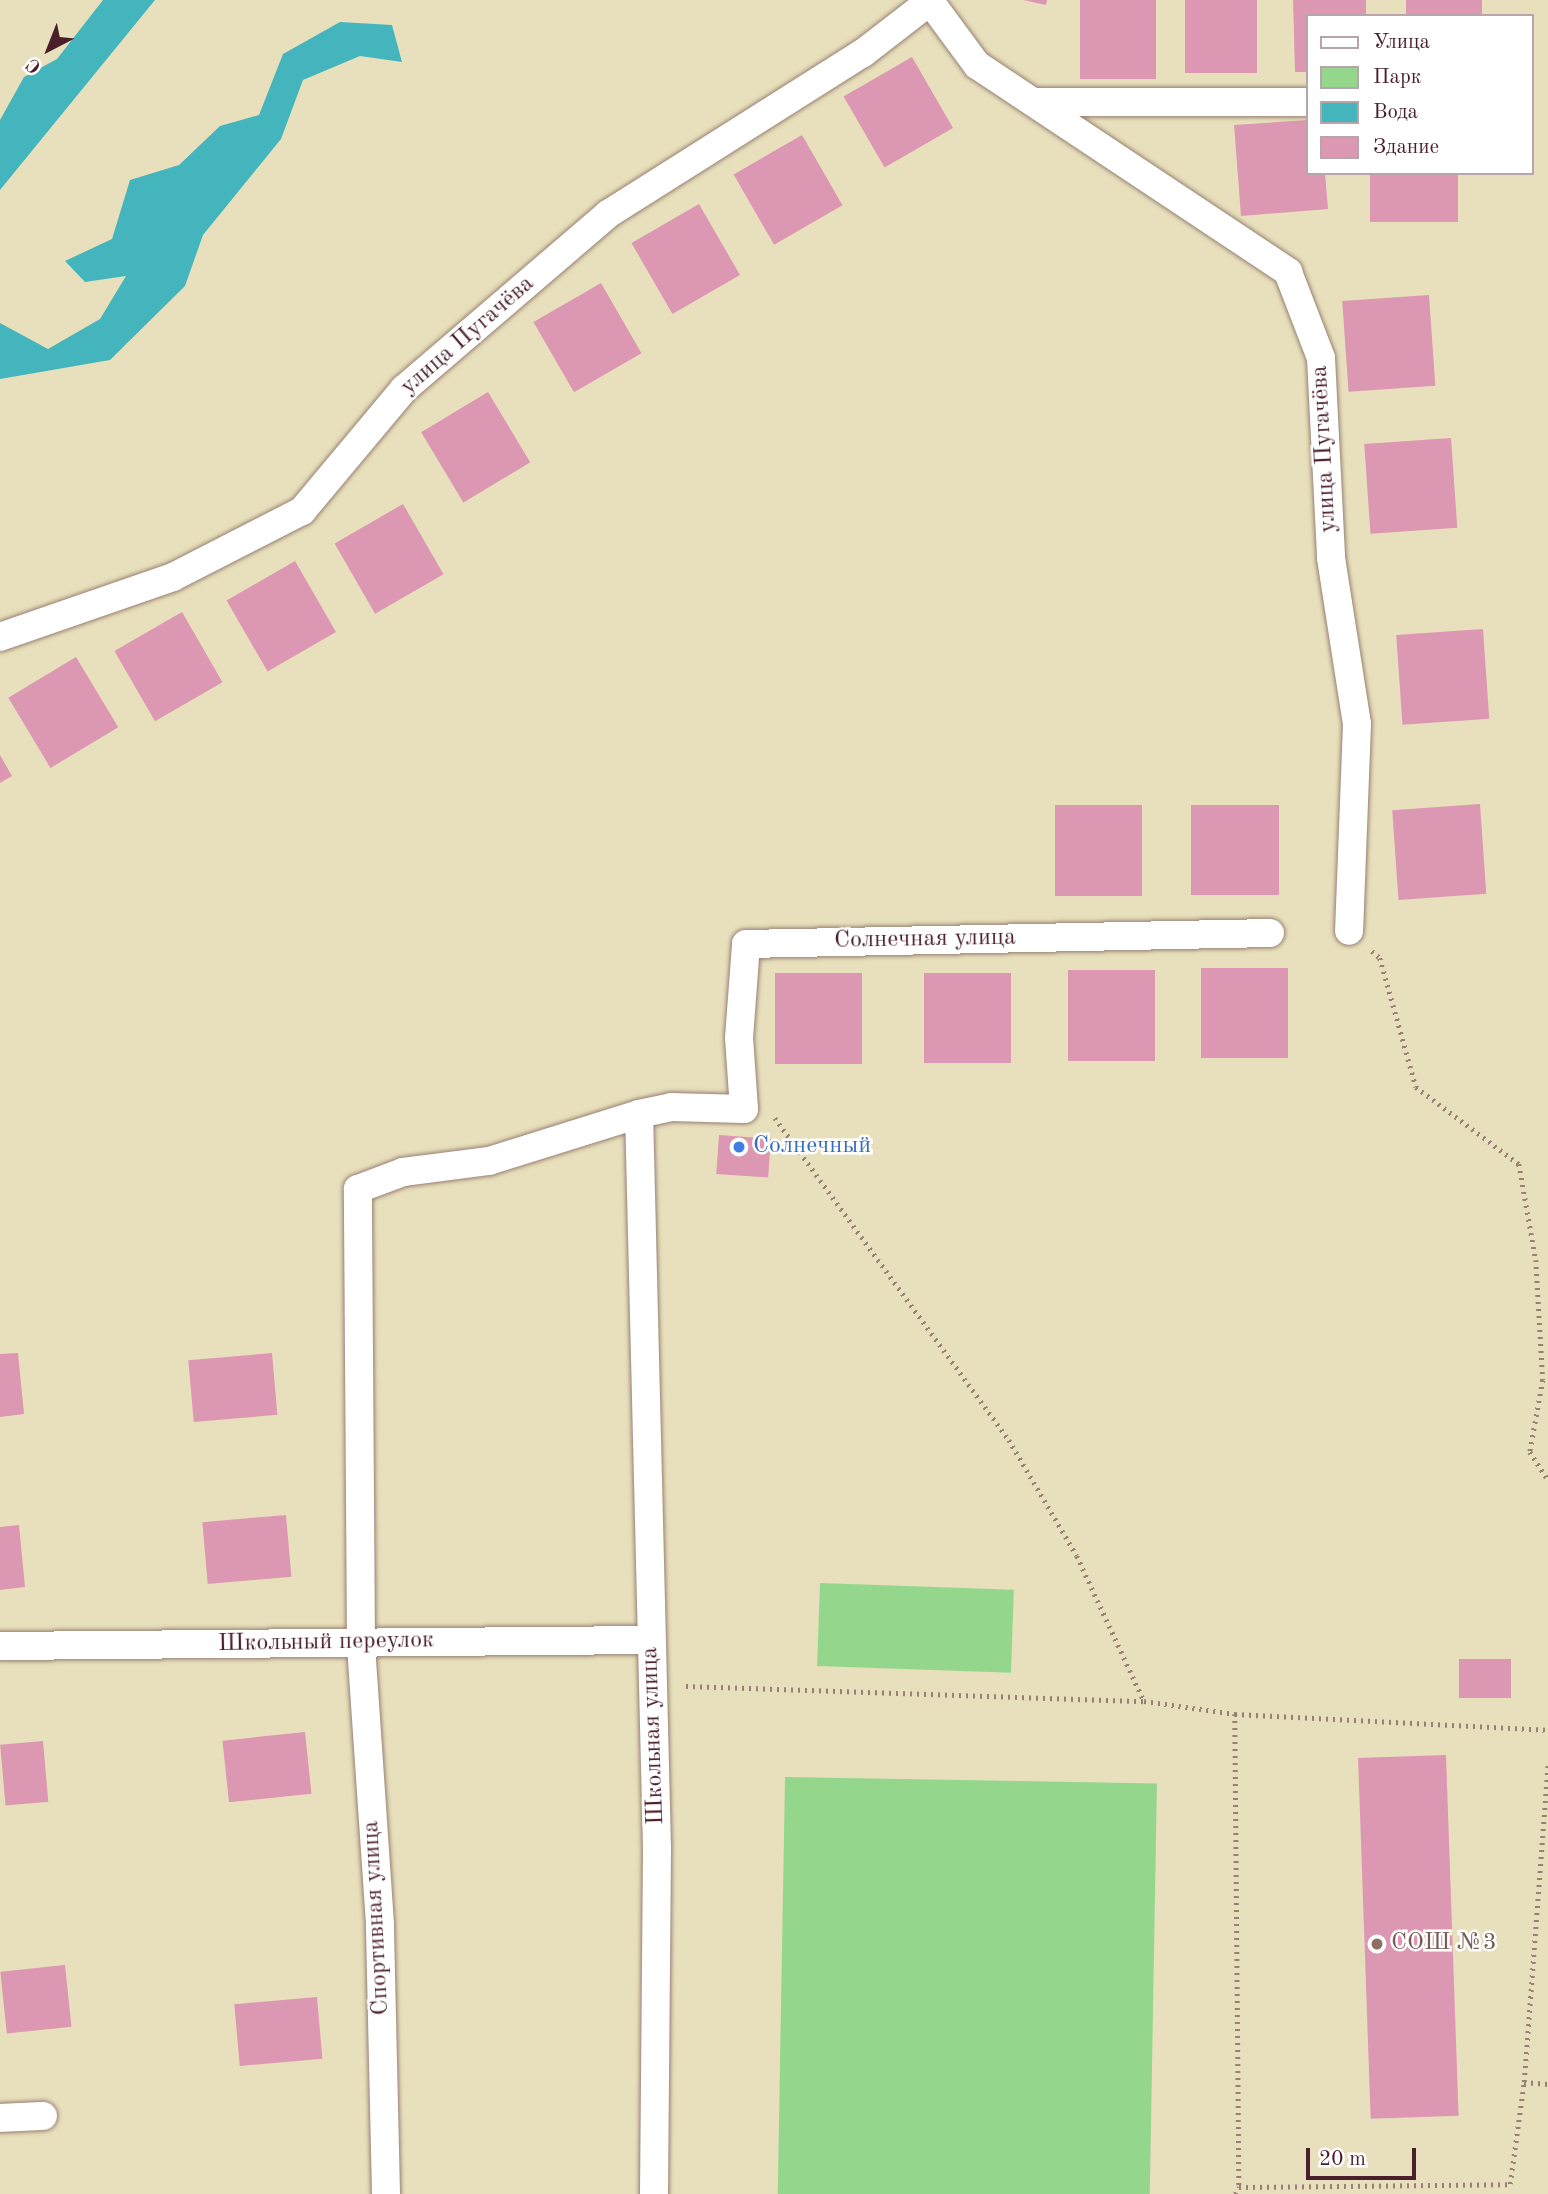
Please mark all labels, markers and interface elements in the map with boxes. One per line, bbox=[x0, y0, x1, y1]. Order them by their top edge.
north arrow bbox=[14, 14, 84, 84]
legend bbox=[1306, 14, 1534, 175]
text: Улица bbox=[1373, 32, 1430, 53]
text: С bbox=[24, 54, 46, 76]
text: Парк bbox=[1373, 67, 1421, 88]
text: Вода bbox=[1373, 102, 1418, 123]
text: Здание bbox=[1373, 137, 1439, 158]
street label: улица Пугачёва bbox=[395, 270, 541, 402]
street label: улица Пугачёва bbox=[1306, 365, 1344, 533]
street label: Солнечная улица bbox=[834, 924, 1016, 956]
place label: Солнечный bbox=[753, 1133, 871, 1161]
marker: Солнечный bbox=[731, 1139, 747, 1155]
street label: Школьный переулок bbox=[218, 1627, 434, 1659]
street label: Школьная улица bbox=[637, 1647, 671, 1825]
street label: Спортивная улица bbox=[358, 1820, 396, 2016]
place label: СОШ №3 bbox=[1391, 1930, 1497, 1958]
marker: СОШ №3 bbox=[1369, 1936, 1385, 1952]
scale bar bbox=[1310, 2134, 1420, 2178]
text: 20 m bbox=[1319, 2149, 1366, 2170]

